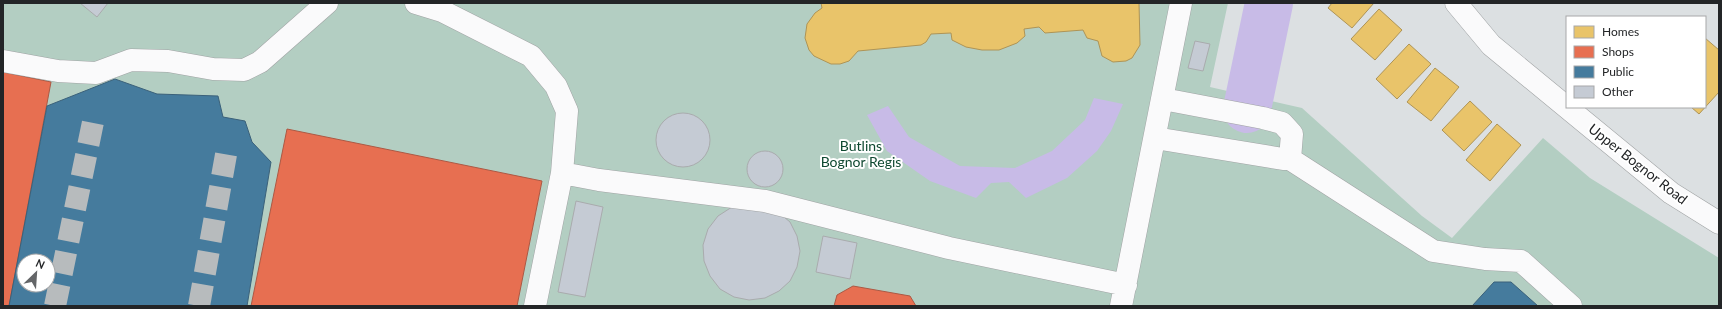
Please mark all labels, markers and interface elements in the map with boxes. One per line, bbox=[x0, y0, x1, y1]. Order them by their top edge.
legend bbox=[1566, 16, 1706, 108]
text: Homes bbox=[1602, 24, 1639, 39]
text: Shops bbox=[1602, 44, 1634, 59]
text: Public bbox=[1602, 64, 1634, 79]
text: Other bbox=[1602, 84, 1634, 99]
street label: Upper Bognor Road bbox=[1585, 120, 1691, 208]
park label: Butlins Bognor Regis bbox=[821, 137, 901, 170]
north arrow bbox=[16, 253, 56, 293]
text: N bbox=[34, 256, 47, 271]

